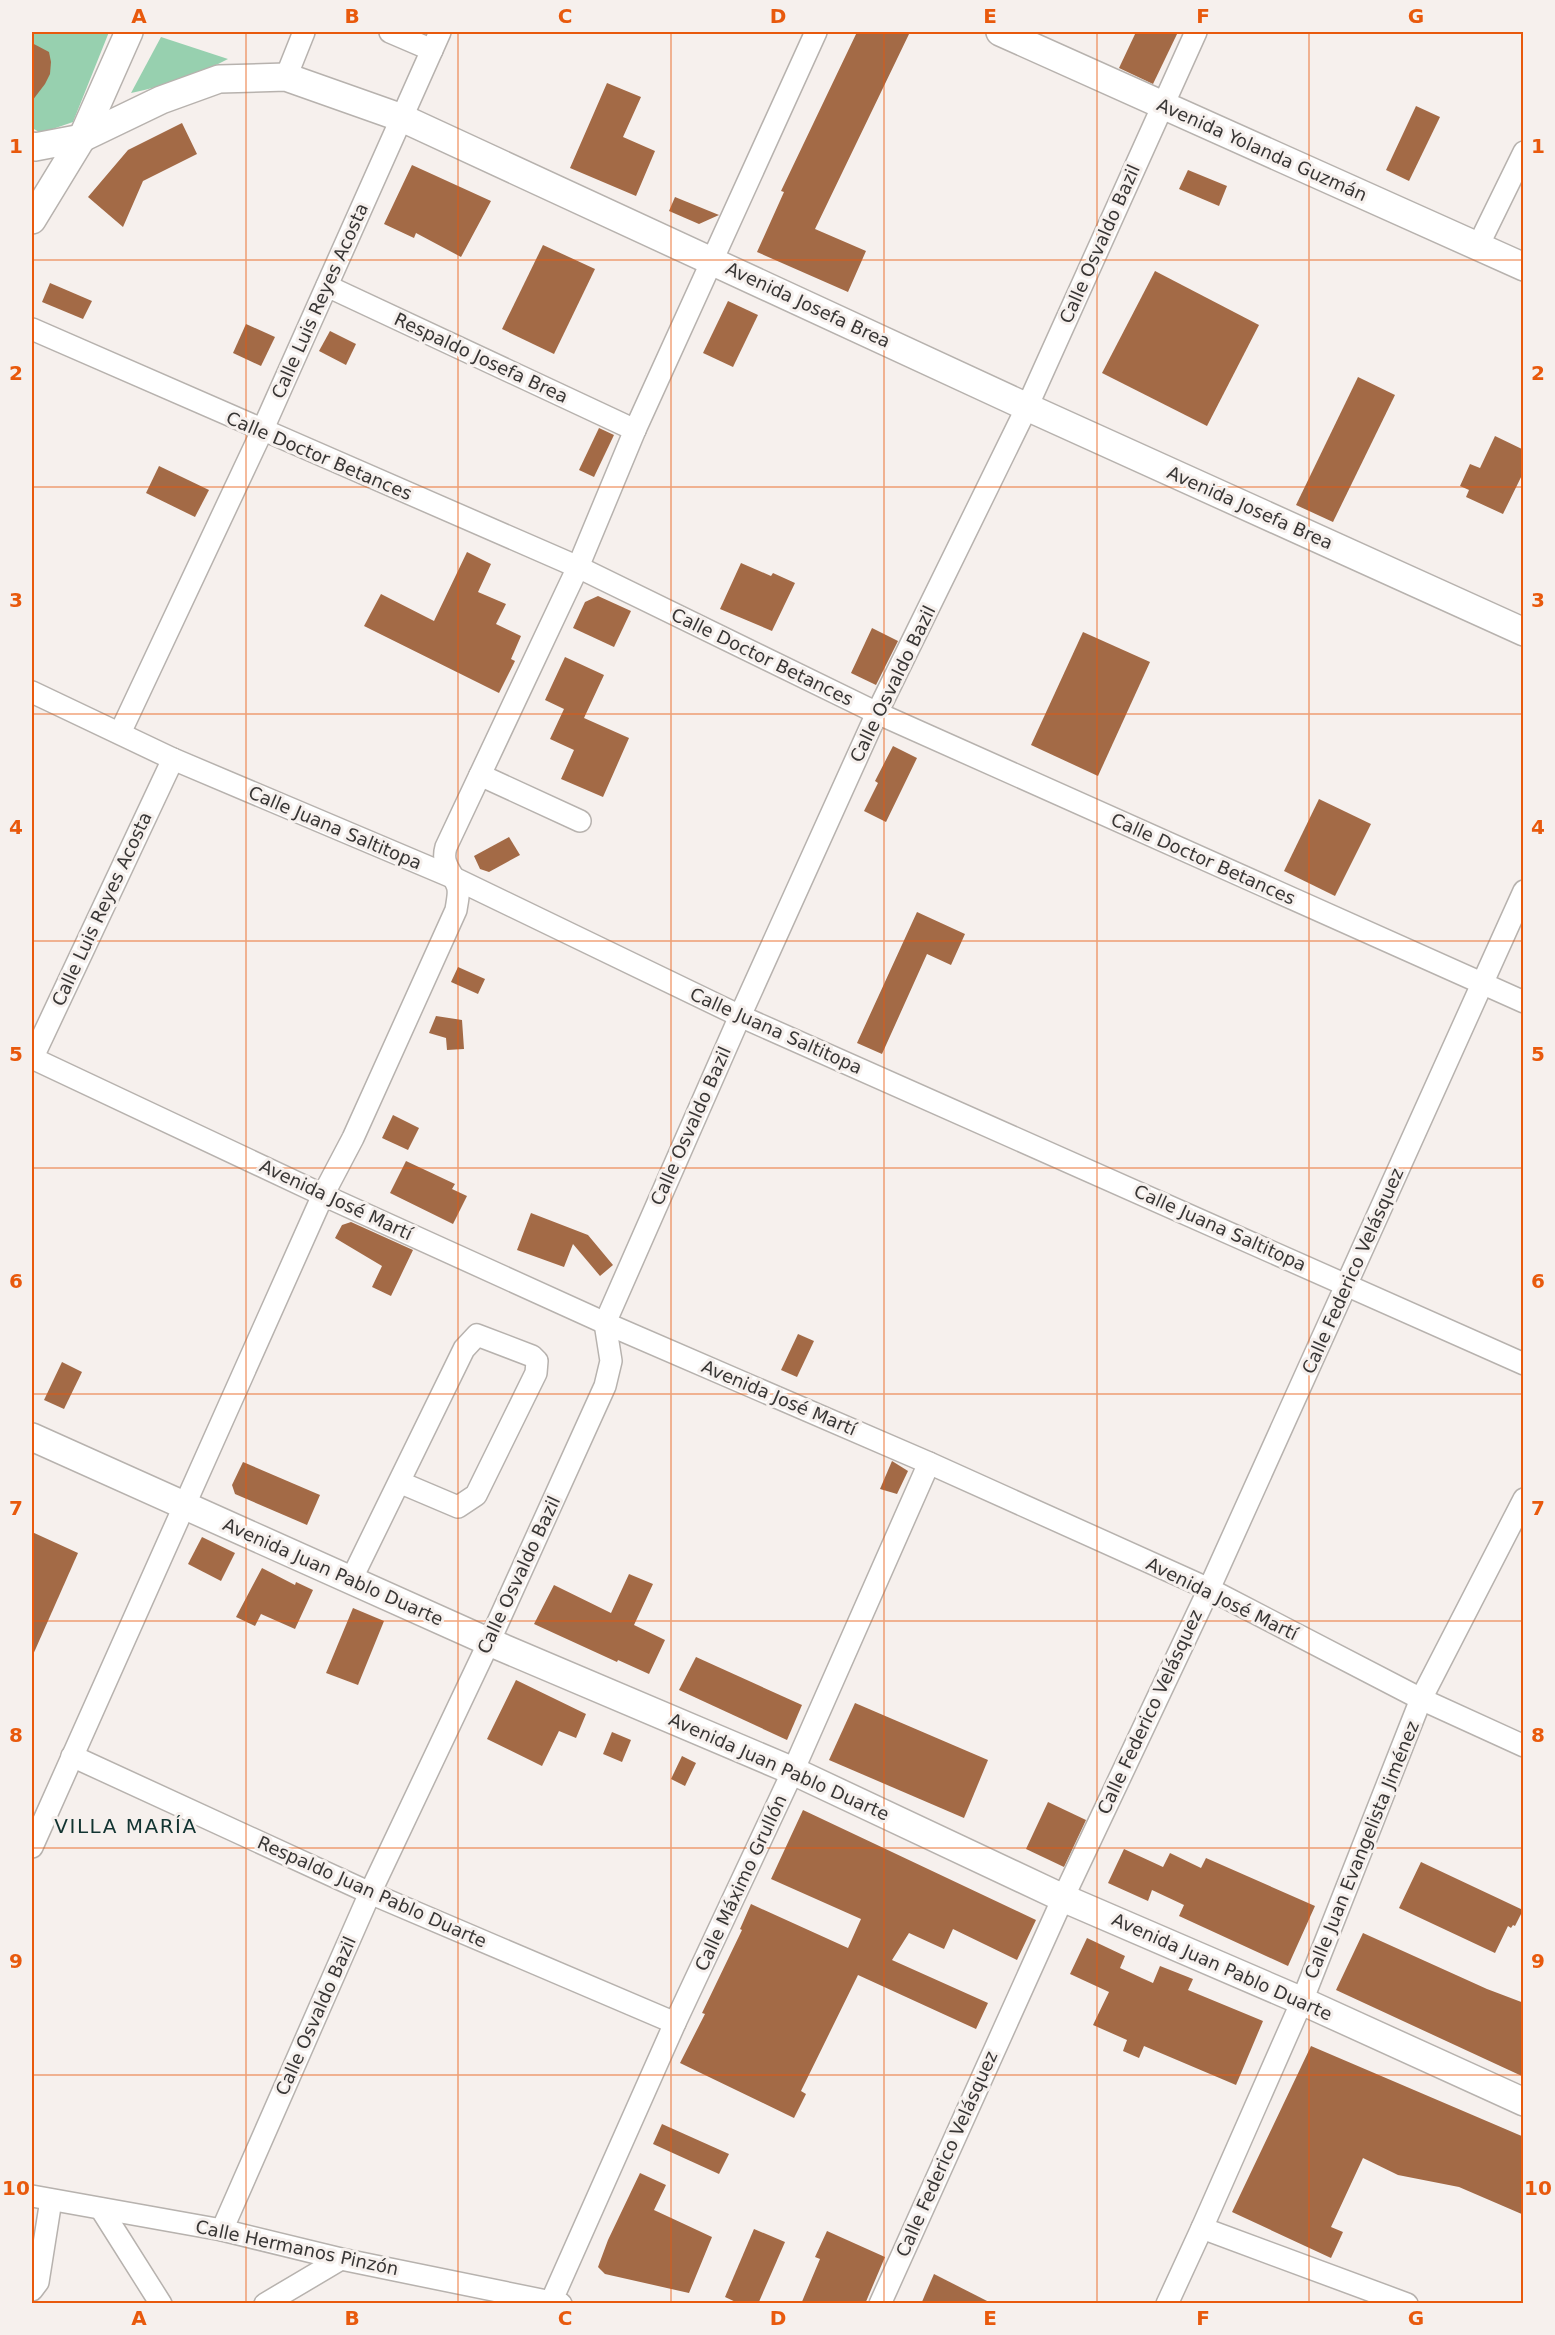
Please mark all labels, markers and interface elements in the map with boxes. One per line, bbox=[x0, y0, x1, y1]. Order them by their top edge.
text: A bbox=[131, 4, 147, 28]
text: B bbox=[344, 4, 360, 28]
text: C bbox=[558, 4, 572, 28]
text: D bbox=[770, 4, 786, 28]
text: E bbox=[983, 4, 997, 28]
text: F bbox=[1196, 4, 1210, 28]
text: G bbox=[1408, 4, 1424, 28]
street label: Avenida Yolanda Guzmán bbox=[1154, 94, 1370, 205]
text: 1 bbox=[9, 134, 23, 158]
text: 1 bbox=[1531, 134, 1545, 158]
street label: Calle Osvaldo Bazil bbox=[1055, 161, 1144, 326]
street label: Calle Luis Reyes Acosta bbox=[267, 200, 372, 402]
street label: Avenida Josefa Brea bbox=[723, 257, 894, 352]
street label: Respaldo Josefa Brea bbox=[391, 308, 571, 407]
text: 2 bbox=[9, 361, 23, 385]
text: 2 bbox=[1531, 361, 1545, 385]
street label: Calle Doctor Betances bbox=[223, 407, 415, 504]
street label: Avenida Josefa Brea bbox=[1164, 462, 1336, 554]
text: 3 bbox=[9, 588, 23, 612]
text: 3 bbox=[1531, 588, 1545, 612]
street label: Calle Osvaldo Bazil bbox=[845, 602, 940, 766]
street label: Calle Doctor Betances bbox=[668, 603, 857, 710]
street label: Calle Juana Saltitopa bbox=[245, 781, 425, 874]
street label: Calle Luis Reyes Acosta bbox=[47, 808, 156, 1009]
street label: Calle Doctor Betances bbox=[1108, 808, 1299, 909]
text: 4 bbox=[9, 815, 23, 839]
text: 4 bbox=[1531, 815, 1545, 839]
street label: Calle Juana Saltitopa bbox=[687, 983, 866, 1078]
text: 5 bbox=[9, 1042, 23, 1066]
text: 5 bbox=[1531, 1042, 1545, 1066]
street label: Calle Osvaldo Bazil bbox=[646, 1043, 735, 1208]
street label: Avenida José Martí bbox=[257, 1155, 417, 1245]
street label: Calle Federico Velásquez bbox=[1298, 1165, 1408, 1377]
street label: Calle Juana Saltitopa bbox=[1131, 1180, 1310, 1275]
text: 6 bbox=[9, 1269, 23, 1293]
text: 6 bbox=[1531, 1269, 1545, 1293]
street label: Avenida José Martí bbox=[699, 1355, 861, 1440]
street label: Calle Osvaldo Bazil bbox=[473, 1493, 564, 1657]
text: 7 bbox=[9, 1496, 23, 1520]
text: 7 bbox=[1531, 1496, 1545, 1520]
street label: Avenida Juan Pablo Duarte bbox=[220, 1513, 446, 1630]
street label: Avenida José Martí bbox=[1143, 1553, 1302, 1645]
street label: Calle Federico Velásquez bbox=[1093, 1606, 1206, 1817]
street label: Avenida Juan Pablo Duarte bbox=[666, 1708, 892, 1825]
street label: Calle Juan Evangelista Jiménez bbox=[1300, 1718, 1423, 1982]
text: 8 bbox=[9, 1723, 23, 1747]
text: 8 bbox=[1531, 1723, 1545, 1747]
street label: Calle Máximo Grullón bbox=[690, 1791, 791, 1974]
district label: VILLA MARÍA bbox=[54, 1814, 198, 1838]
street label: Respaldo Juan Pablo Duarte bbox=[254, 1831, 490, 1952]
street label: Avenida Juan Pablo Duarte bbox=[1109, 1908, 1335, 2025]
street label: Calle Osvaldo Bazil bbox=[271, 1933, 360, 2098]
text: 9 bbox=[9, 1949, 23, 1973]
text: 9 bbox=[1531, 1949, 1545, 1973]
street label: Calle Federico Velásquez bbox=[892, 2048, 1002, 2260]
text: 10 bbox=[2, 2176, 30, 2200]
text: 10 bbox=[1524, 2176, 1552, 2200]
street label: Calle Hermanos Pinzón bbox=[194, 2216, 400, 2279]
text: A bbox=[131, 2306, 147, 2330]
text: B bbox=[344, 2306, 360, 2330]
text: C bbox=[558, 2306, 572, 2330]
text: D bbox=[770, 2306, 786, 2330]
text: E bbox=[983, 2306, 997, 2330]
text: F bbox=[1196, 2306, 1210, 2330]
text: G bbox=[1408, 2306, 1424, 2330]

